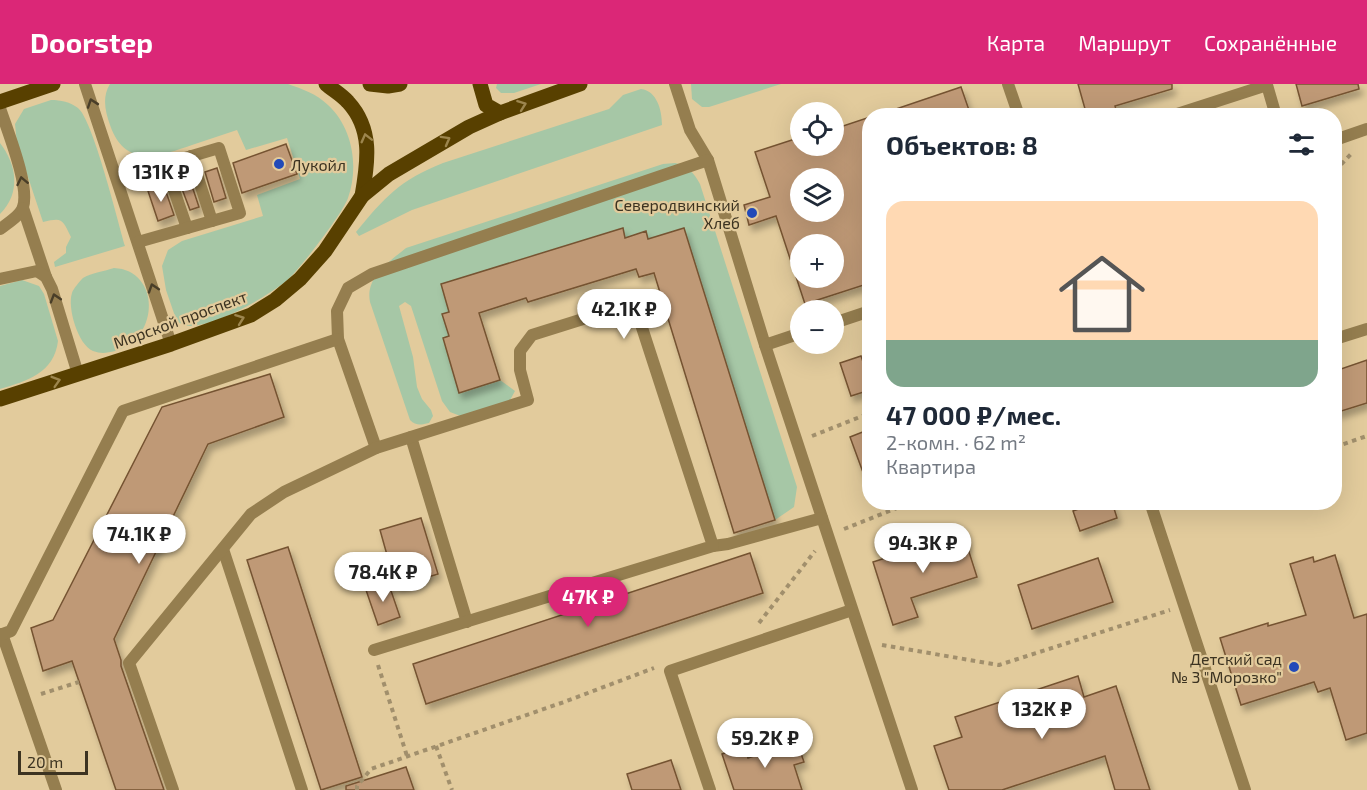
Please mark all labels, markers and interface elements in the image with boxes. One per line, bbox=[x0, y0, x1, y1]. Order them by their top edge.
text: Doorstep bbox=[30, 25, 153, 59]
text: Карта bbox=[987, 30, 1045, 55]
text: Маршрут bbox=[1078, 30, 1171, 55]
text: Сохранённые bbox=[1204, 30, 1337, 55]
one-way arrow bbox=[86, 98, 99, 109]
one-way arrow bbox=[517, 99, 527, 112]
map controls bbox=[790, 102, 844, 354]
button: locate bbox=[790, 102, 844, 156]
icon: filters bbox=[1285, 128, 1318, 161]
text: Объектов: 8 bbox=[886, 129, 1038, 160]
one-way arrow bbox=[360, 133, 373, 143]
one-way arrow bbox=[439, 136, 450, 147]
pin: 131K ₽ bbox=[112, 152, 210, 203]
place label: Лукойл bbox=[291, 155, 346, 175]
marker: Лукойл bbox=[272, 157, 286, 171]
text: 131K ₽ bbox=[132, 159, 190, 183]
button: layers bbox=[790, 168, 844, 222]
one-way arrow bbox=[16, 176, 29, 186]
place label: Северодвинский Хлеб bbox=[614, 195, 740, 232]
marker: Северодвинский Хлеб bbox=[745, 206, 759, 220]
button: + bbox=[790, 234, 844, 288]
icon: home bbox=[1048, 240, 1156, 348]
one-way arrow bbox=[148, 283, 160, 294]
street label: Морской проспект bbox=[111, 286, 250, 352]
pin: 42.1K ₽ bbox=[569, 289, 679, 340]
one-way arrow bbox=[50, 293, 62, 304]
text: 42.1K ₽ bbox=[591, 296, 657, 320]
button: − bbox=[790, 300, 844, 354]
one-way arrow bbox=[235, 313, 245, 326]
one-way arrow bbox=[50, 376, 61, 389]
text: 47 000 ₽/мес. bbox=[886, 399, 1061, 430]
text: 2-комн. · 62 m² bbox=[886, 430, 1026, 454]
text: Квартира bbox=[886, 454, 976, 478]
pin: 74.1K ₽ bbox=[84, 514, 194, 565]
text: 74.1K ₽ bbox=[107, 521, 171, 545]
pin: 94.3K ₽ bbox=[868, 523, 978, 574]
text: 94.3K ₽ bbox=[888, 530, 958, 554]
pin: 78.4K ₽ bbox=[328, 552, 438, 603]
text: 78.4K ₽ bbox=[348, 559, 418, 583]
pin: 47K ₽ bbox=[546, 577, 630, 628]
text: 47K ₽ bbox=[562, 584, 614, 608]
place label: Детский сад № 3 "Морозко" bbox=[1171, 649, 1282, 686]
marker: Детский сад № 3 "Морозко" bbox=[1287, 660, 1301, 674]
pin: 132K ₽ bbox=[993, 689, 1091, 740]
text: 132K ₽ bbox=[1012, 696, 1072, 720]
pin: 59.2K ₽ bbox=[710, 718, 820, 769]
text: 59.2K ₽ bbox=[731, 725, 799, 749]
scale bar bbox=[18, 748, 88, 776]
text: 20 m bbox=[27, 752, 63, 771]

